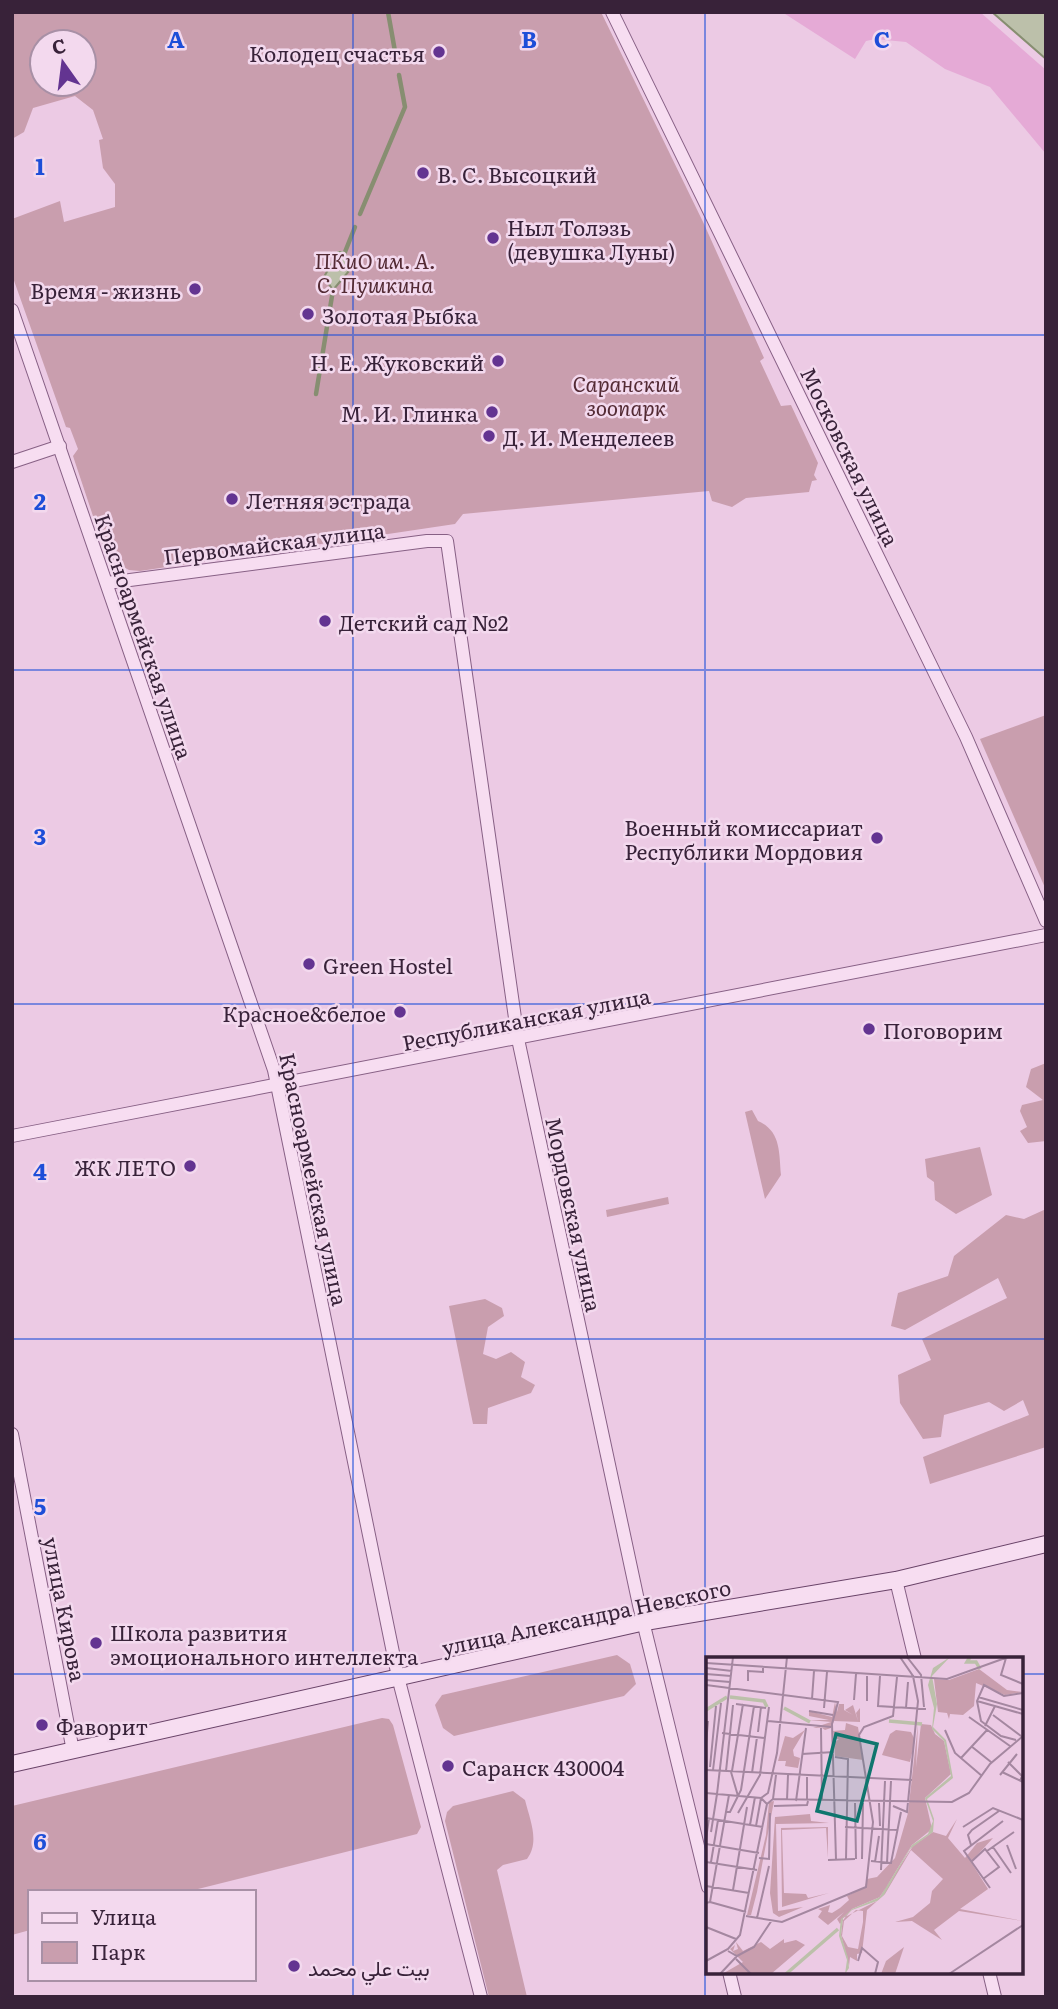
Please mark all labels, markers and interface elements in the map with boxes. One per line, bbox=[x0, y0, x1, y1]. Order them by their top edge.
text: A bbox=[167, 21, 185, 55]
text: B bbox=[521, 21, 537, 55]
text: C bbox=[874, 21, 890, 55]
north arrow bbox=[28, 28, 98, 98]
text: С bbox=[49, 30, 69, 61]
place label: Колодец счастья bbox=[249, 37, 425, 68]
marker: Колодец счастья bbox=[431, 44, 447, 60]
text: 1 bbox=[35, 148, 45, 182]
place label: В. С. Высоцкий bbox=[437, 158, 597, 189]
marker: В. С. Высоцкий bbox=[415, 165, 431, 181]
place label: Ныл Толэзь (девушка Луны) bbox=[507, 211, 676, 266]
marker: Ныл Толэзь (девушка Луны) bbox=[485, 230, 501, 246]
park label: ПКиО им. А. С. Пушкина bbox=[314, 244, 436, 299]
place label: Время - жизнь bbox=[30, 274, 181, 305]
marker: Время - жизнь bbox=[187, 281, 203, 297]
place label: Золотая Рыбка bbox=[322, 299, 478, 330]
marker: Золотая Рыбка bbox=[300, 306, 316, 322]
place label: Н. Е. Жуковский bbox=[310, 346, 484, 377]
marker: Н. Е. Жуковский bbox=[490, 353, 506, 369]
street label: Московская улица bbox=[794, 361, 908, 551]
park label: Саранский зоопарк bbox=[572, 367, 680, 422]
place label: М. И. Глинка bbox=[341, 397, 479, 428]
marker: М. И. Глинка bbox=[484, 404, 500, 420]
place label: Д. И. Менделеев bbox=[503, 421, 675, 452]
marker: Д. И. Менделеев bbox=[481, 428, 497, 444]
text: 2 bbox=[34, 483, 46, 517]
place label: Летняя эстрада bbox=[246, 484, 411, 515]
marker: Летняя эстрада bbox=[224, 491, 240, 507]
street label: Красноармейская улица bbox=[88, 509, 202, 764]
street label: Первомайская улица bbox=[161, 513, 387, 571]
place label: Детский сад №2 bbox=[339, 606, 509, 637]
marker: Детский сад №2 bbox=[317, 613, 333, 629]
place label: Военный комиссариат Республики Мордовия bbox=[624, 811, 863, 866]
text: 3 bbox=[34, 818, 46, 852]
marker: Военный комиссариат Республики Мордовия bbox=[869, 830, 885, 846]
place label: Green Hostel bbox=[323, 949, 453, 980]
marker: Green Hostel bbox=[301, 956, 317, 972]
street label: Республиканская улица bbox=[399, 979, 653, 1057]
place label: Красное&белое bbox=[222, 997, 386, 1028]
marker: Красное&белое bbox=[392, 1004, 408, 1020]
place label: Поговорим bbox=[883, 1014, 1003, 1045]
marker: Поговорим bbox=[861, 1021, 877, 1037]
street label: Красноармейская улица bbox=[273, 1050, 357, 1309]
street label: Мордовская улица bbox=[539, 1114, 611, 1315]
place label: ЖК ЛЕТО bbox=[75, 1151, 176, 1182]
text: 4 bbox=[33, 1153, 47, 1187]
marker: ЖК ЛЕТО bbox=[182, 1158, 198, 1174]
text: 5 bbox=[34, 1488, 46, 1522]
street label: улица Кирова bbox=[37, 1534, 95, 1685]
street label: улица Александра Невского bbox=[438, 1570, 734, 1662]
place label: Школа развития эмоционального интеллекта bbox=[110, 1616, 419, 1671]
marker: Школа развития эмоционального интеллекта bbox=[88, 1635, 104, 1651]
inset map bbox=[706, 1657, 1023, 1974]
place label: Фаворит bbox=[56, 1710, 148, 1741]
marker: Фаворит bbox=[34, 1717, 50, 1733]
place label: Саранск 430004 bbox=[462, 1751, 625, 1782]
marker: Саранск 430004 bbox=[440, 1758, 456, 1774]
text: 6 bbox=[33, 1823, 47, 1857]
legend bbox=[28, 1890, 256, 1981]
text: Улица bbox=[91, 1900, 157, 1931]
text: Парк bbox=[91, 1935, 146, 1966]
place label: بيت علي محمد bbox=[308, 1951, 430, 1986]
marker: بيت علي محمد bbox=[286, 1958, 302, 1974]

